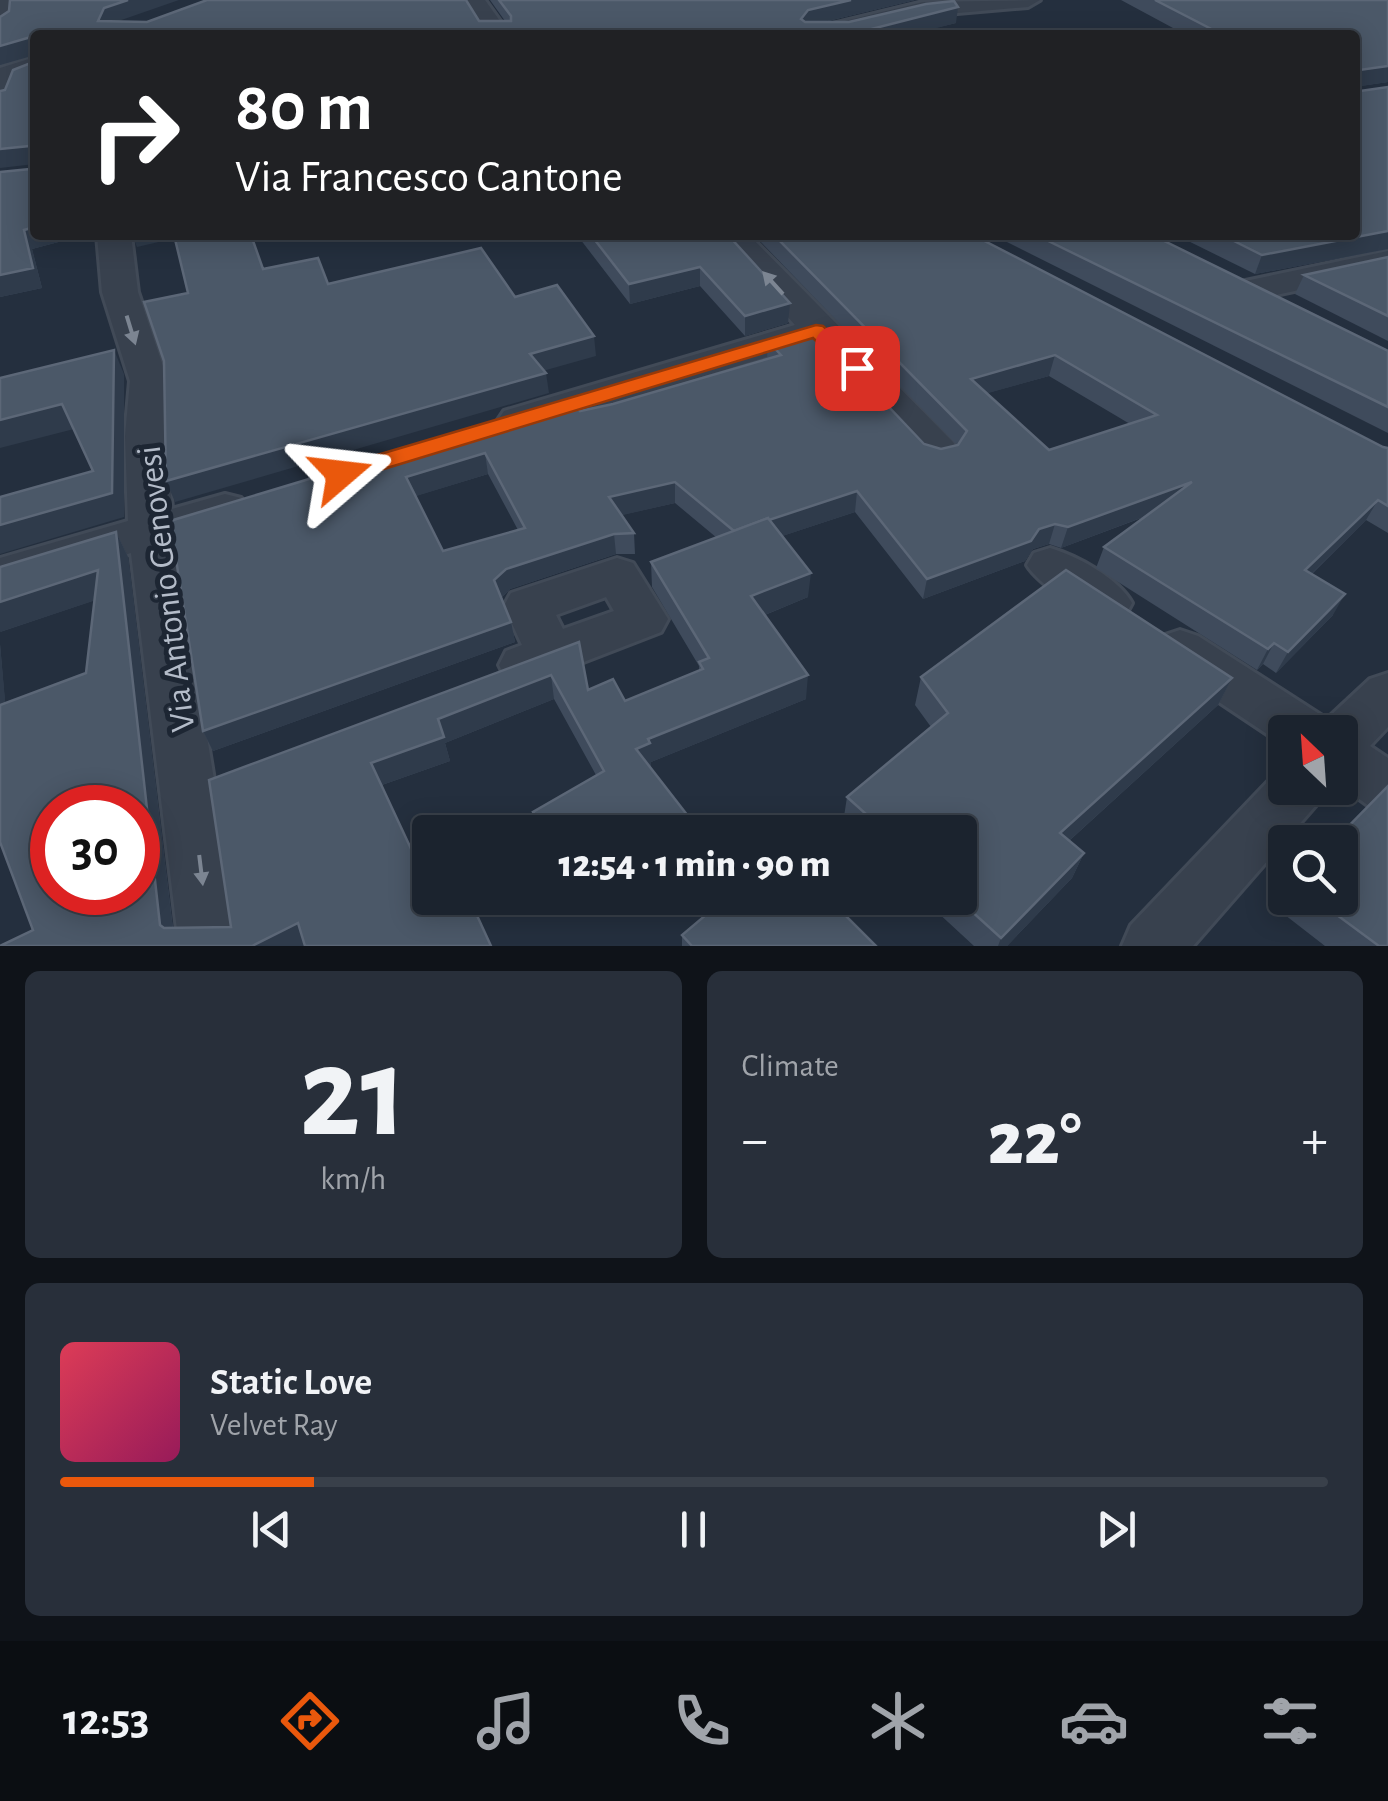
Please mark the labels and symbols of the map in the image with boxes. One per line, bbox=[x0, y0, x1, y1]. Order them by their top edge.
one-way arrow bbox=[763, 271, 785, 296]
one-way arrow bbox=[124, 316, 139, 346]
pin bbox=[815, 326, 900, 411]
position arrow bbox=[289, 422, 393, 526]
street label: Via Antonio Genovesi bbox=[132, 444, 201, 734]
north arrow bbox=[1268, 715, 1358, 805]
speed limit sign: 30 bbox=[30, 785, 160, 915]
one-way arrow bbox=[193, 854, 209, 886]

